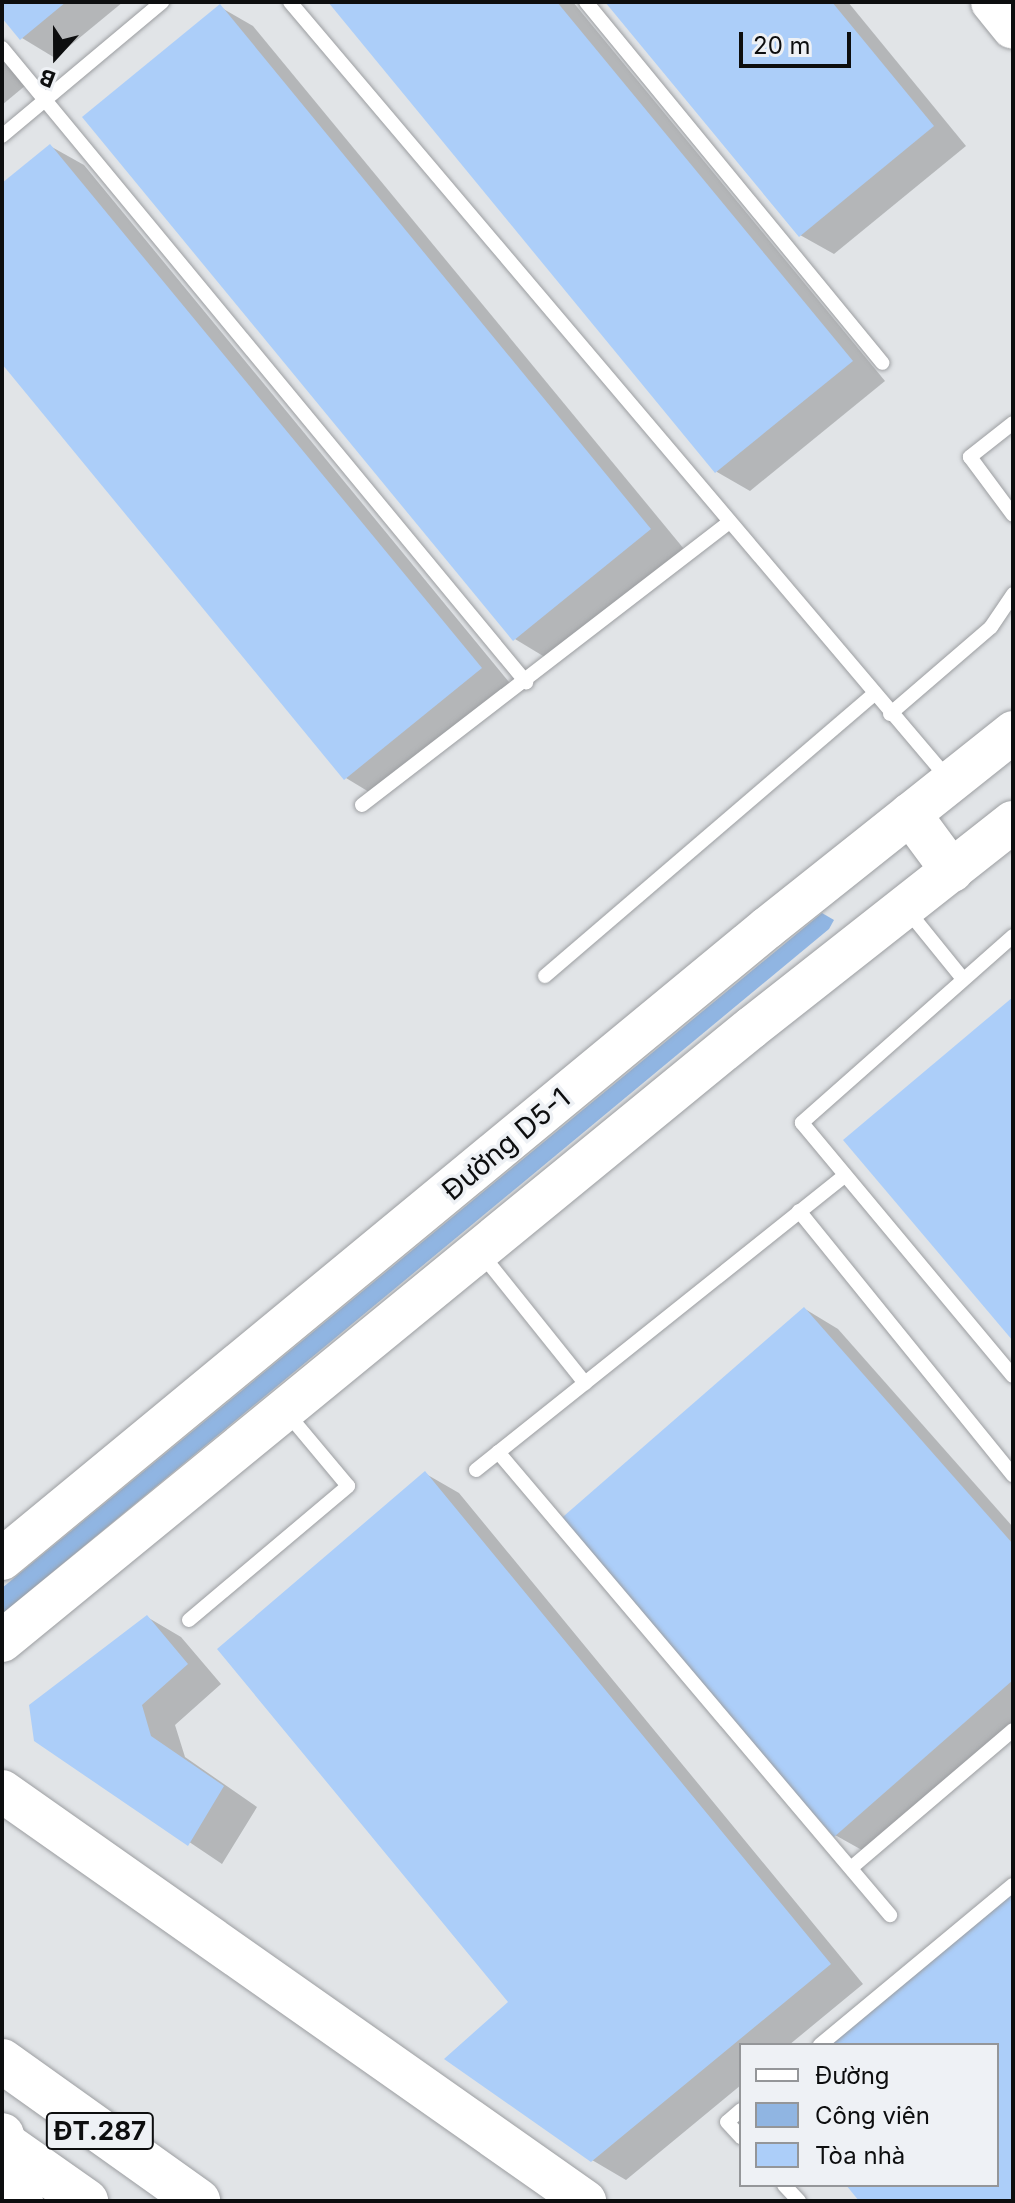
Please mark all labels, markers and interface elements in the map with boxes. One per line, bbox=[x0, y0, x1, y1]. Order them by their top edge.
north arrow bbox=[16, 16, 96, 96]
scale bar bbox=[743, 16, 855, 66]
text: 20 m bbox=[753, 31, 811, 60]
text: B bbox=[36, 64, 59, 93]
street label: Đường D5-1 bbox=[435, 1081, 577, 1207]
legend bbox=[739, 2043, 999, 2187]
text: Đường bbox=[815, 2061, 890, 2090]
text: Công viên bbox=[815, 2101, 930, 2130]
road number: ĐT.287 bbox=[44, 2109, 156, 2153]
text: Tòa nhà bbox=[815, 2141, 905, 2170]

